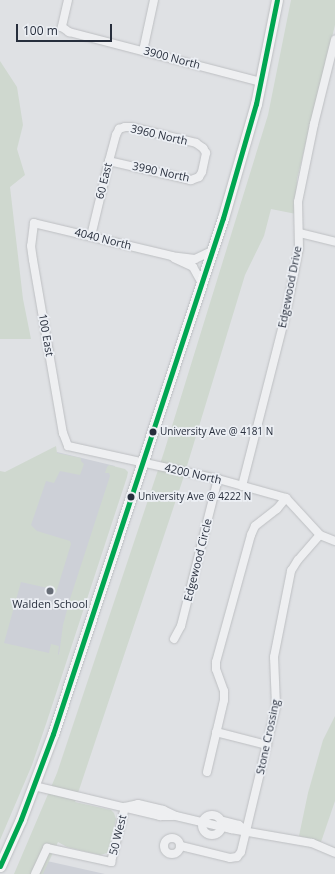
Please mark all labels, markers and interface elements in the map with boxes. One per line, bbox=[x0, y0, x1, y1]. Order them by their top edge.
scale bar bbox=[18, 16, 114, 42]
text: 100 m bbox=[23, 22, 58, 39]
street label: 3900 North bbox=[142, 44, 202, 72]
street label: 3960 North bbox=[129, 122, 189, 148]
street label: 3990 North bbox=[131, 160, 191, 184]
street label: 60 East bbox=[93, 162, 115, 200]
street label: 4040 North bbox=[73, 226, 133, 252]
street label: Edgewood Drive bbox=[276, 245, 304, 329]
street label: 100 East bbox=[36, 313, 56, 357]
place label: University Ave @ 4181 N bbox=[160, 426, 273, 438]
marker: University Ave @ 4181 N bbox=[148, 427, 158, 437]
street label: 4200 North bbox=[163, 461, 223, 487]
place label: University Ave @ 4222 N bbox=[138, 491, 251, 503]
marker: University Ave @ 4222 N bbox=[126, 492, 136, 502]
street label: Edgewood Circle bbox=[181, 517, 215, 603]
marker: Walden School bbox=[45, 586, 55, 596]
place label: Walden School bbox=[12, 597, 88, 611]
street label: Stone Crossing bbox=[254, 698, 282, 776]
street label: 50 West bbox=[107, 814, 129, 856]

